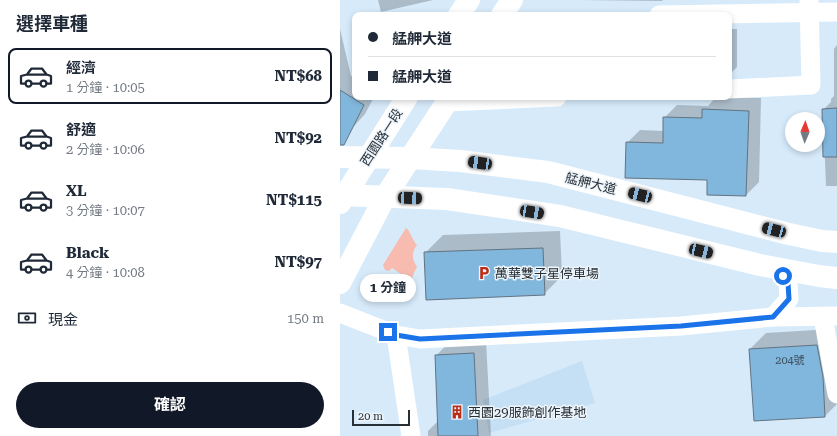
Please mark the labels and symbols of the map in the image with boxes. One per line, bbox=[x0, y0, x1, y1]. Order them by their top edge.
street label: 西園路一段 bbox=[357, 106, 405, 169]
north arrow bbox=[785, 112, 825, 152]
car bbox=[467, 155, 493, 171]
street label: 艋舺大道 bbox=[564, 170, 618, 197]
car bbox=[627, 186, 653, 204]
car bbox=[398, 192, 422, 204]
car bbox=[519, 204, 545, 220]
car bbox=[761, 221, 787, 239]
car bbox=[688, 242, 714, 260]
parking icon: 萬華雙子星停車場 bbox=[476, 265, 492, 281]
place label: 萬華雙子星停車場 bbox=[495, 266, 599, 281]
route start bbox=[774, 267, 792, 285]
callout: 1 分鐘 bbox=[360, 274, 416, 302]
route end bbox=[379, 323, 397, 341]
house number: 204號 bbox=[775, 354, 805, 367]
building icon: 西園29服飾創作基地 bbox=[449, 404, 465, 420]
place label: 西園29服飾創作基地 bbox=[468, 405, 587, 420]
scale bar bbox=[352, 408, 410, 427]

